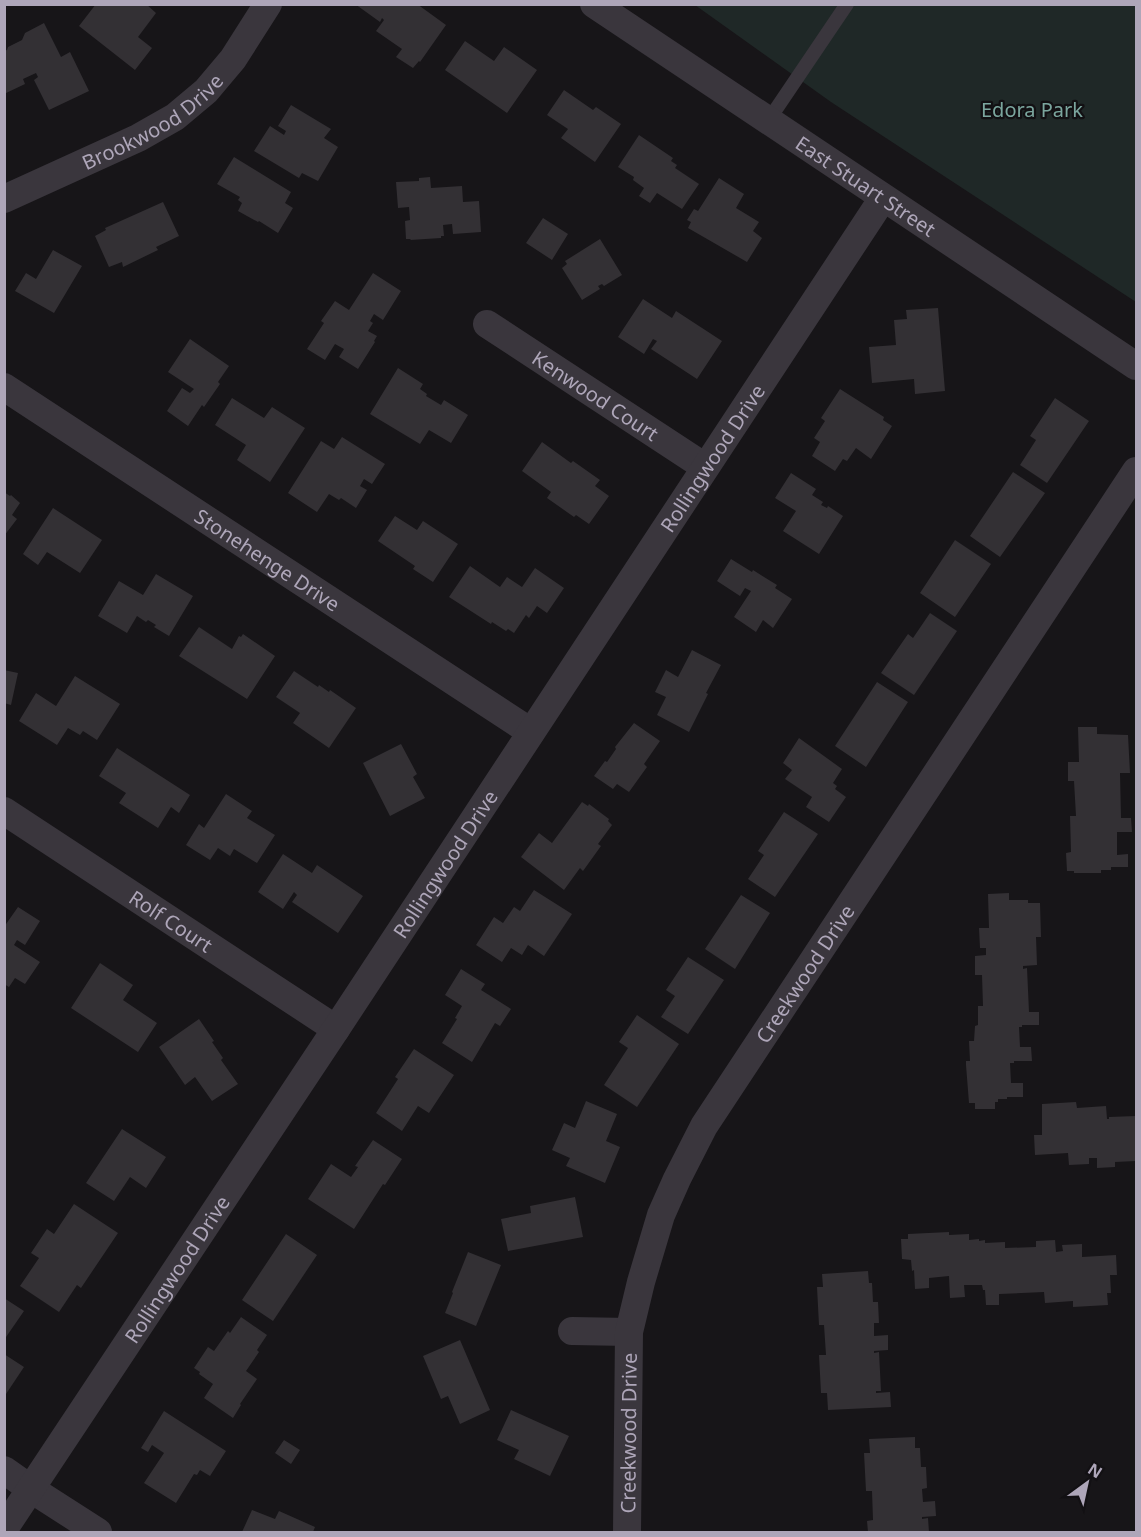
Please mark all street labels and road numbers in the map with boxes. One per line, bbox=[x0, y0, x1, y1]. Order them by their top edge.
street label: Brookwood Drive bbox=[77, 68, 229, 175]
street label: East Stuart Street bbox=[791, 129, 941, 242]
street label: Kenwood Court bbox=[527, 344, 664, 447]
street label: Rollingwood Drive bbox=[653, 379, 770, 537]
street label: Stonehenge Drive bbox=[190, 502, 345, 617]
street label: Rollingwood Drive bbox=[386, 785, 503, 943]
street label: Rolf Court bbox=[124, 884, 218, 958]
street label: Creekwood Drive bbox=[749, 899, 860, 1048]
street label: Rollingwood Drive bbox=[118, 1190, 235, 1348]
street label: Creekwood Drive bbox=[614, 1353, 642, 1514]

